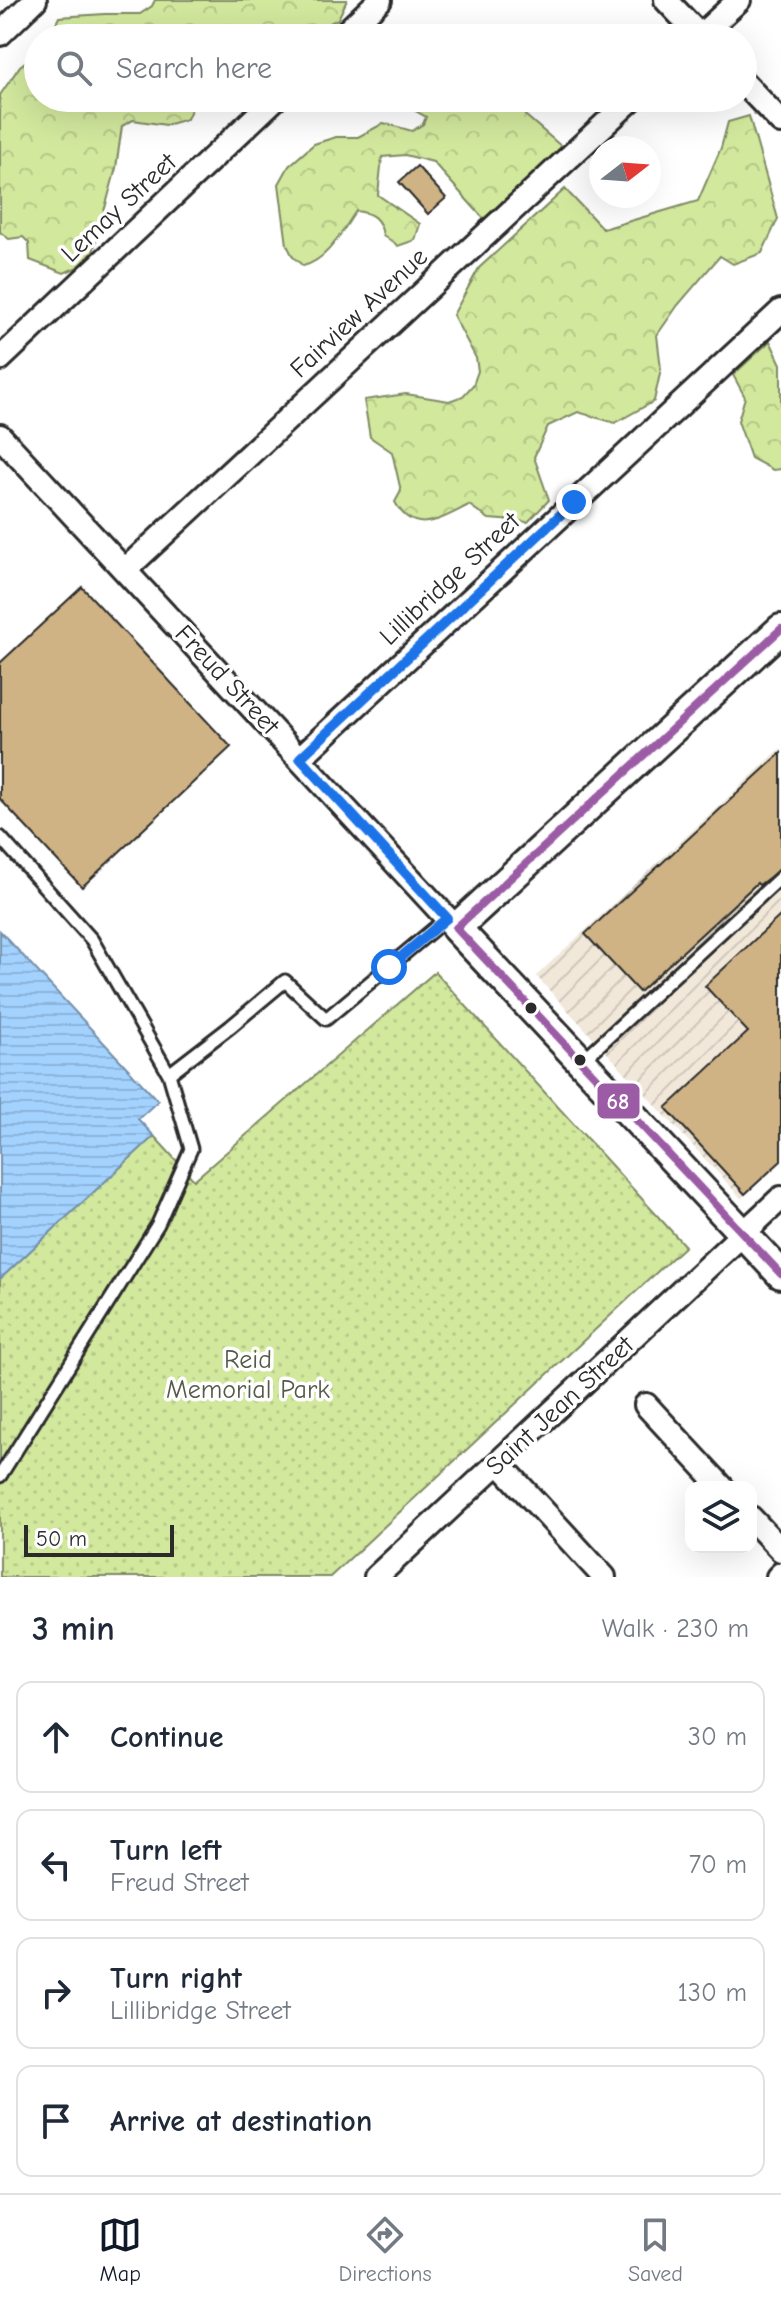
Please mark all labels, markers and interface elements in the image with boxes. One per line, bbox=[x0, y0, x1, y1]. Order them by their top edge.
search box bbox=[24, 24, 757, 112]
icon: search bbox=[52, 46, 96, 90]
text: Search here bbox=[116, 51, 272, 86]
north arrow bbox=[589, 136, 661, 208]
street label: Lemay Street bbox=[55, 146, 184, 269]
street label: Fairview Avenue bbox=[284, 242, 434, 384]
route end bbox=[556, 484, 592, 520]
street label: Lillibridge Street bbox=[374, 505, 527, 652]
street label: Freud Street bbox=[169, 619, 286, 742]
route start bbox=[371, 949, 407, 985]
unlabelled marker bbox=[523, 1000, 539, 1016]
unlabelled marker bbox=[572, 1052, 588, 1068]
line badge: 68 bbox=[596, 1082, 641, 1120]
text: 68 bbox=[607, 1089, 629, 1115]
street label: Saint Jean Street bbox=[480, 1329, 641, 1482]
park label: Reid Memorial Park bbox=[166, 1345, 330, 1405]
map controls bbox=[685, 1481, 757, 1553]
button: layers bbox=[685, 1481, 757, 1553]
scale bar bbox=[24, 1521, 174, 1557]
text: 50 m bbox=[36, 1526, 87, 1552]
text: 3 min bbox=[32, 1609, 115, 1649]
text: Walk · 230 m bbox=[602, 1614, 749, 1644]
icon: ahead bbox=[34, 1715, 78, 1759]
text: Continue bbox=[110, 1720, 224, 1755]
text: 30 m bbox=[688, 1722, 747, 1752]
text: Turn left bbox=[110, 1833, 222, 1868]
icon: left bbox=[34, 1843, 78, 1887]
text: 70 m bbox=[689, 1850, 747, 1880]
text: Freud Street bbox=[110, 1868, 249, 1898]
text: Turn right bbox=[110, 1961, 242, 1996]
icon: right bbox=[34, 1971, 78, 2015]
text: 130 m bbox=[678, 1978, 747, 2008]
text: Lillibridge Street bbox=[110, 1996, 291, 2026]
icon: arrive bbox=[34, 2099, 78, 2143]
text: Arrive at destination bbox=[110, 2104, 372, 2139]
tab: Map bbox=[98, 2213, 142, 2287]
tab: Directions bbox=[339, 2213, 432, 2287]
tab: Saved bbox=[628, 2213, 683, 2287]

